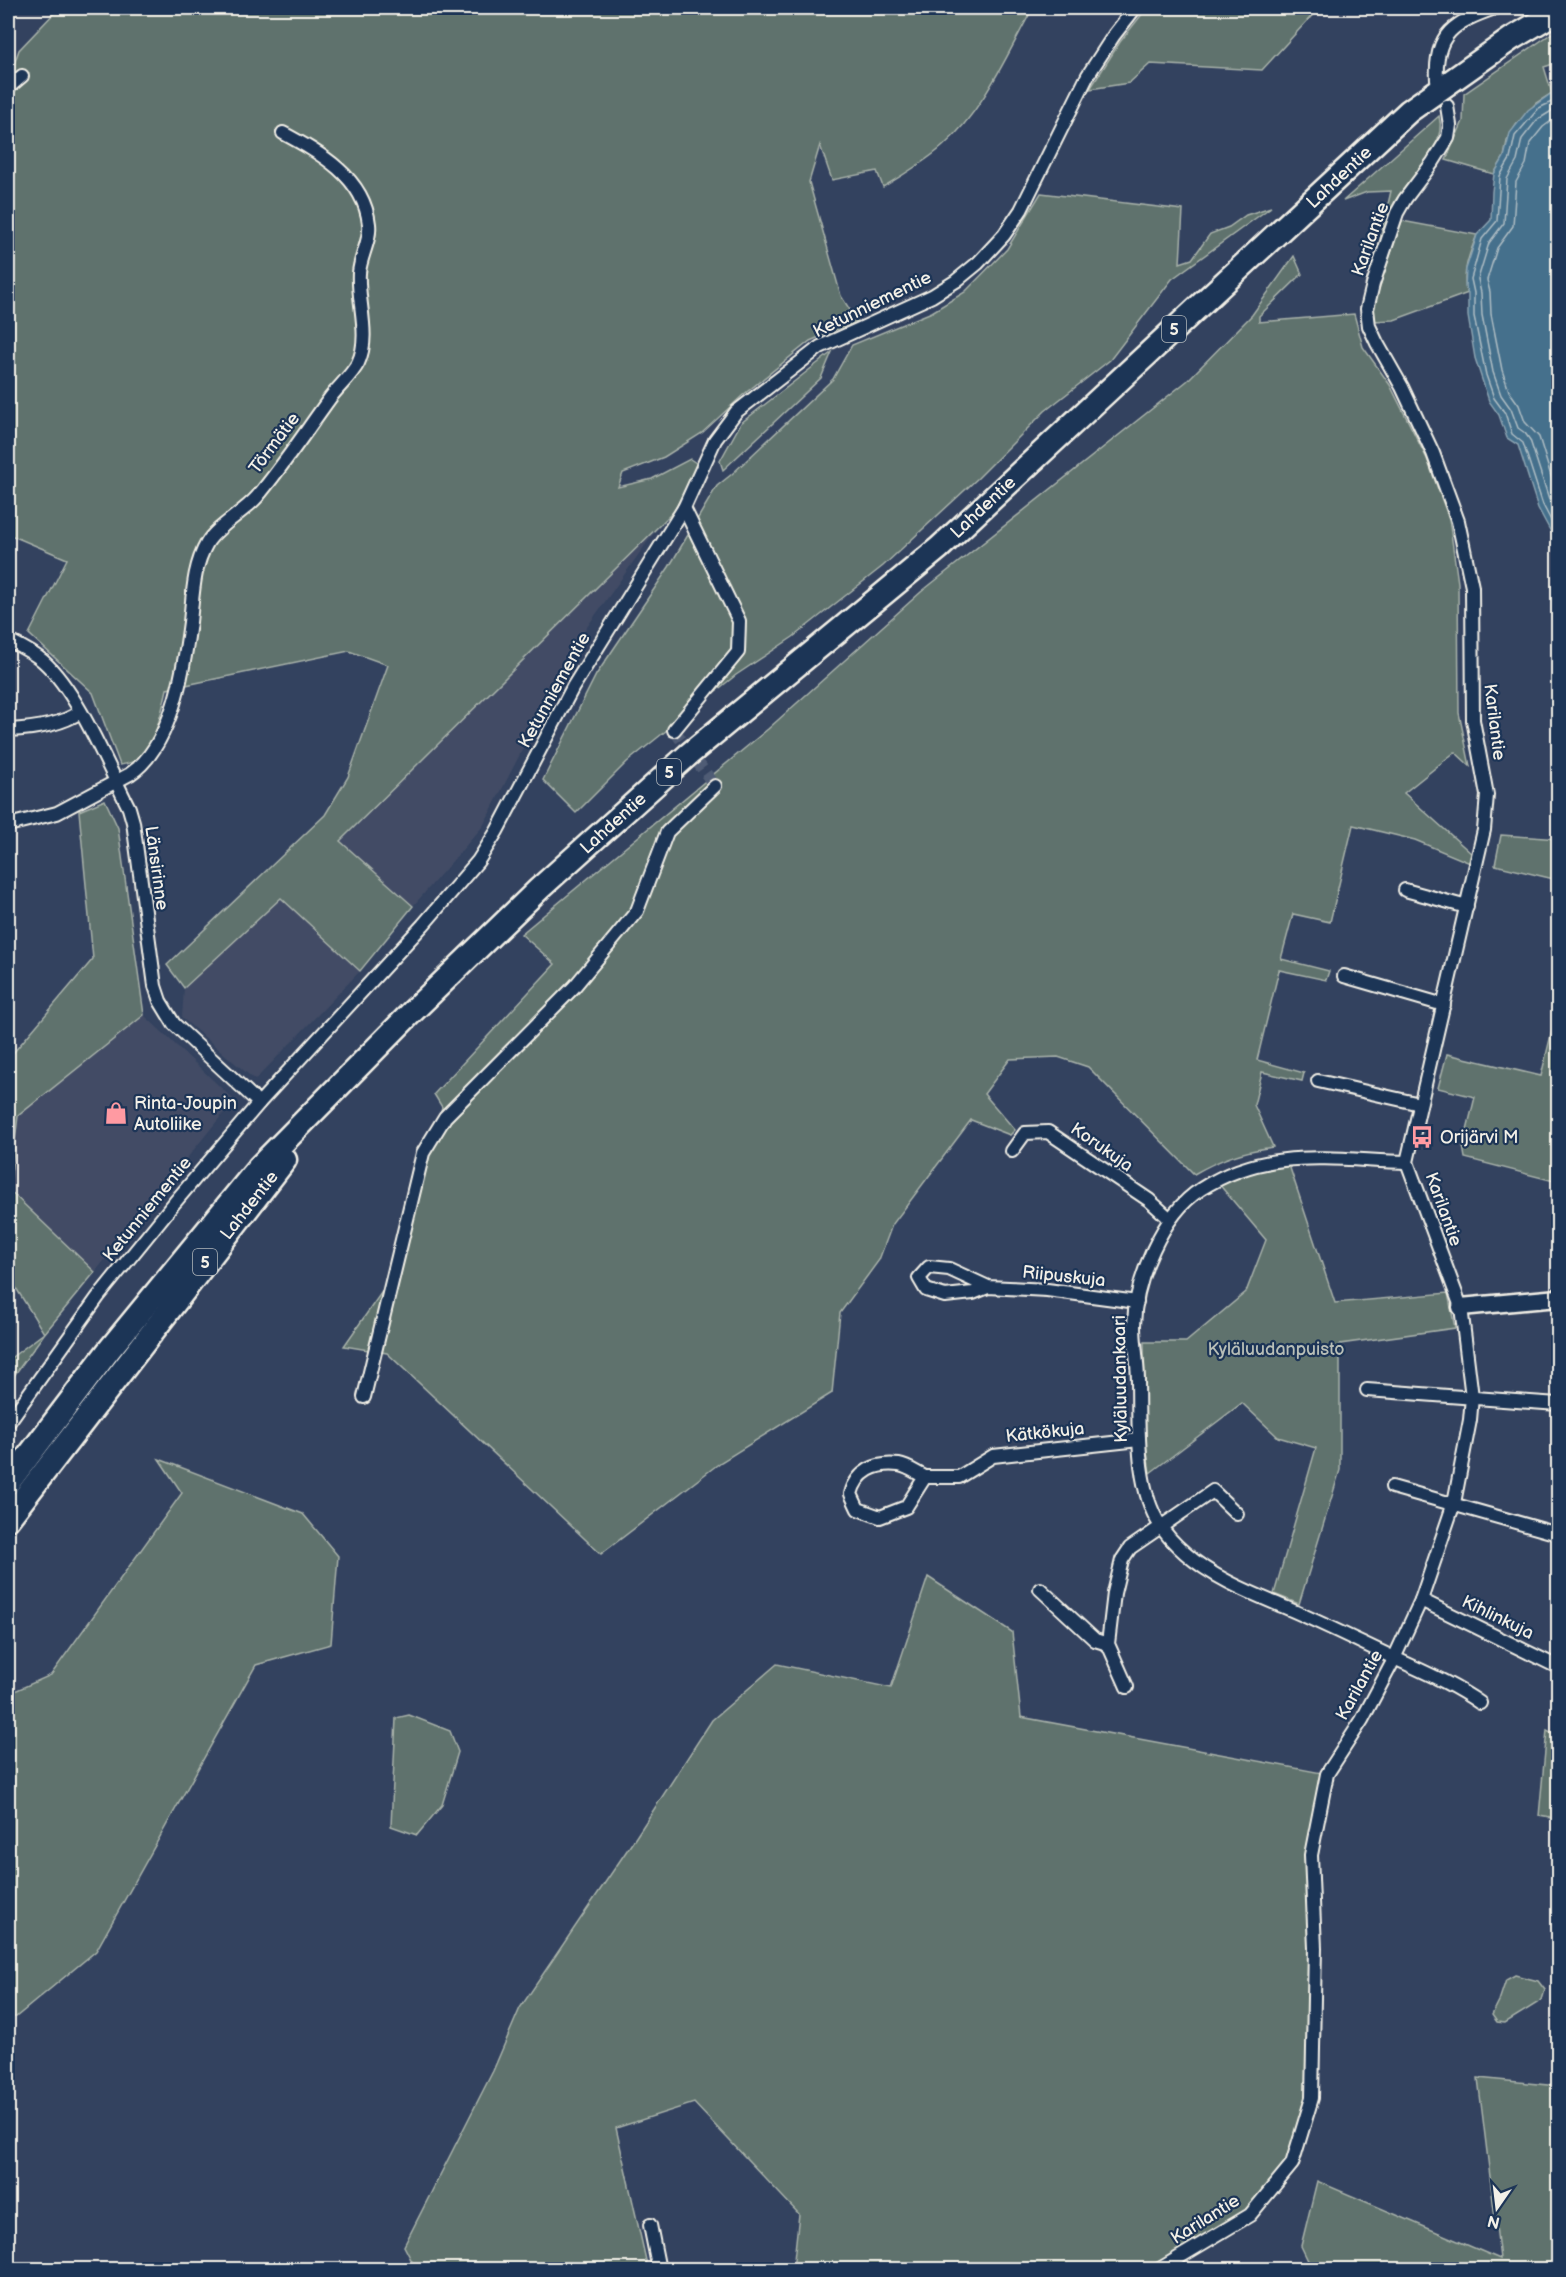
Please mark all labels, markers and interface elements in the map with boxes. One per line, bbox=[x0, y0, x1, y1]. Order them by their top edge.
street label: Lahdentie bbox=[1302, 142, 1377, 213]
street label: Karilantie bbox=[1347, 199, 1394, 279]
street label: Ketunniementie bbox=[810, 267, 935, 342]
road number: 5 bbox=[1162, 316, 1186, 342]
street label: Törmätie bbox=[245, 408, 304, 478]
street label: Lahdentie bbox=[946, 472, 1021, 543]
street label: Ketunniementie bbox=[514, 629, 595, 752]
street label: Karilantie bbox=[1479, 683, 1510, 762]
road number: 5 bbox=[657, 759, 681, 785]
street label: Lahdentie bbox=[576, 788, 651, 858]
street label: Länsirinne bbox=[140, 825, 173, 912]
place label: Rinta-Joupin Autoliike bbox=[134, 1093, 237, 1135]
shop icon: Rinta-Joupin Autoliike bbox=[103, 1100, 129, 1126]
street label: Korukuja bbox=[1066, 1118, 1137, 1176]
bus stop icon: Orijärvi M bbox=[1409, 1124, 1435, 1150]
place label: Orijärvi M bbox=[1440, 1127, 1519, 1148]
street label: Ketunniementie bbox=[99, 1152, 196, 1266]
street label: Lahdentie bbox=[216, 1166, 283, 1244]
street label: Karilantie bbox=[1421, 1169, 1467, 1249]
road number: 5 bbox=[193, 1249, 217, 1275]
street label: Riipuskuja bbox=[1021, 1262, 1107, 1291]
street label: Kyläluudankaari bbox=[1109, 1315, 1132, 1443]
park label: Kyläluudanpuisto bbox=[1208, 1339, 1344, 1360]
street label: Kätkökuja bbox=[1005, 1418, 1085, 1447]
street label: Kihlinkuja bbox=[1458, 1591, 1537, 1644]
street label: Karilantie bbox=[1332, 1646, 1387, 1724]
north arrow bbox=[1467, 2178, 1527, 2238]
street label: Karilantie bbox=[1167, 2190, 1244, 2249]
text: N bbox=[1486, 2210, 1502, 2232]

